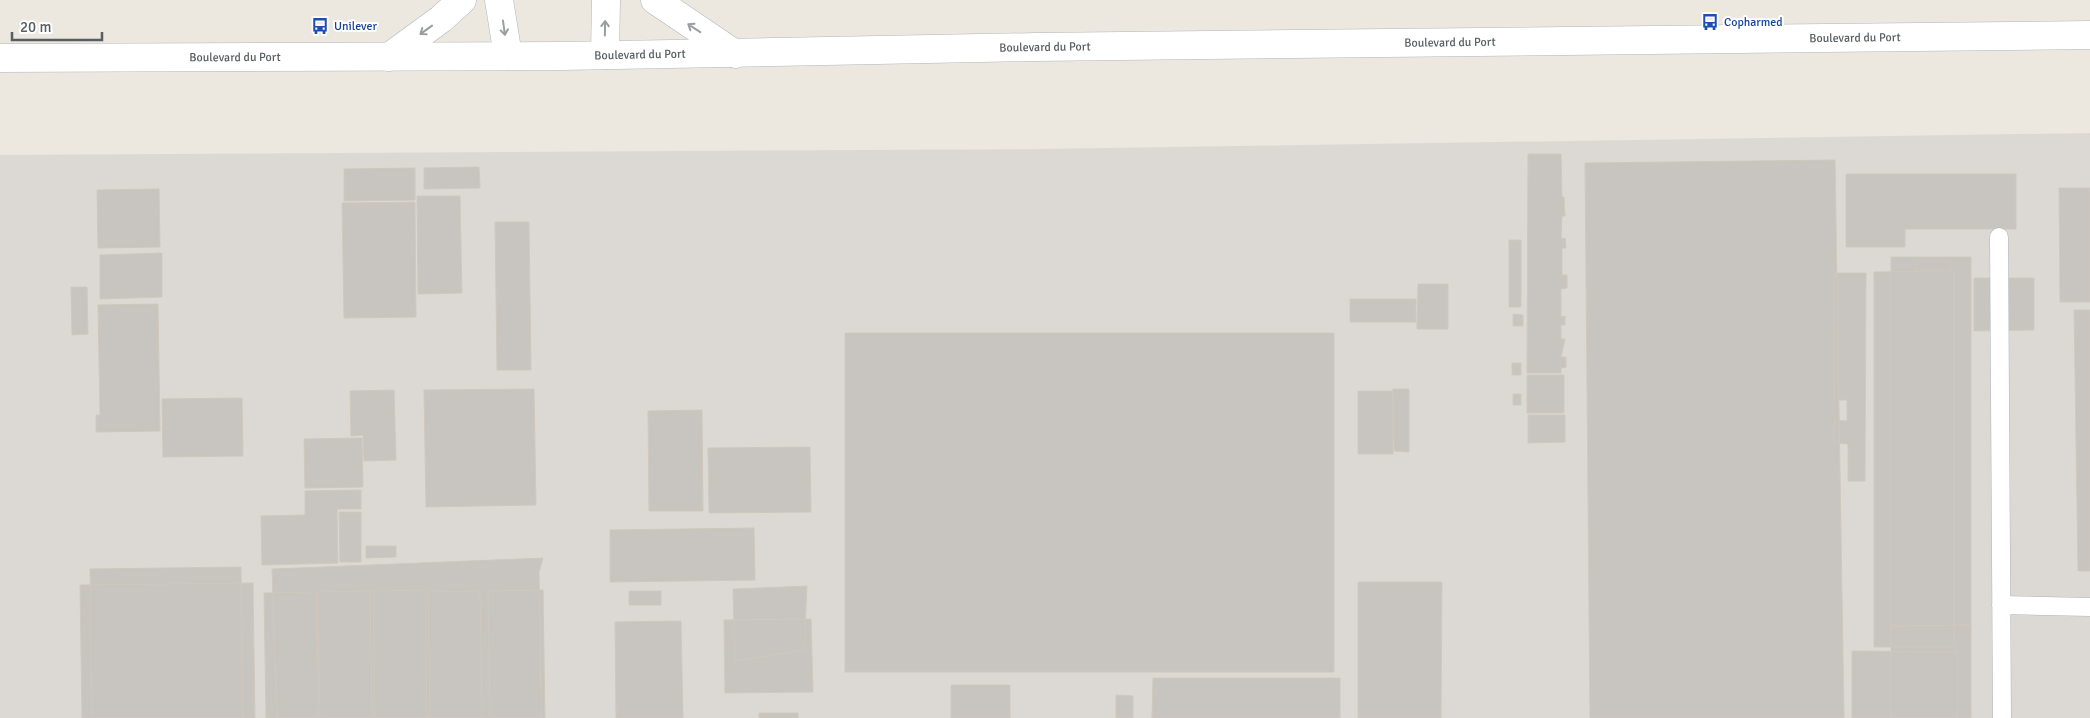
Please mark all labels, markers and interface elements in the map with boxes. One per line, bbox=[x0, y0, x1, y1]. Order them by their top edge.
scale bar bbox=[12, 10, 102, 42]
bus stop icon: Copharmed bbox=[1700, 12, 1720, 32]
place label: Copharmed bbox=[1724, 15, 1783, 30]
bus stop icon: Unilever bbox=[310, 16, 330, 36]
text: 20 m bbox=[20, 18, 51, 36]
place label: Unilever bbox=[334, 19, 377, 34]
one-way arrow bbox=[499, 20, 509, 36]
one-way arrow bbox=[601, 20, 610, 36]
one-way arrow bbox=[688, 22, 702, 32]
one-way arrow bbox=[420, 24, 433, 35]
street label: Boulevard du Port bbox=[1809, 30, 1901, 46]
street label: Boulevard du Port bbox=[1404, 35, 1496, 51]
street label: Boulevard du Port bbox=[999, 39, 1091, 56]
street label: Boulevard du Port bbox=[594, 47, 686, 63]
street label: Boulevard du Port bbox=[189, 50, 281, 65]

